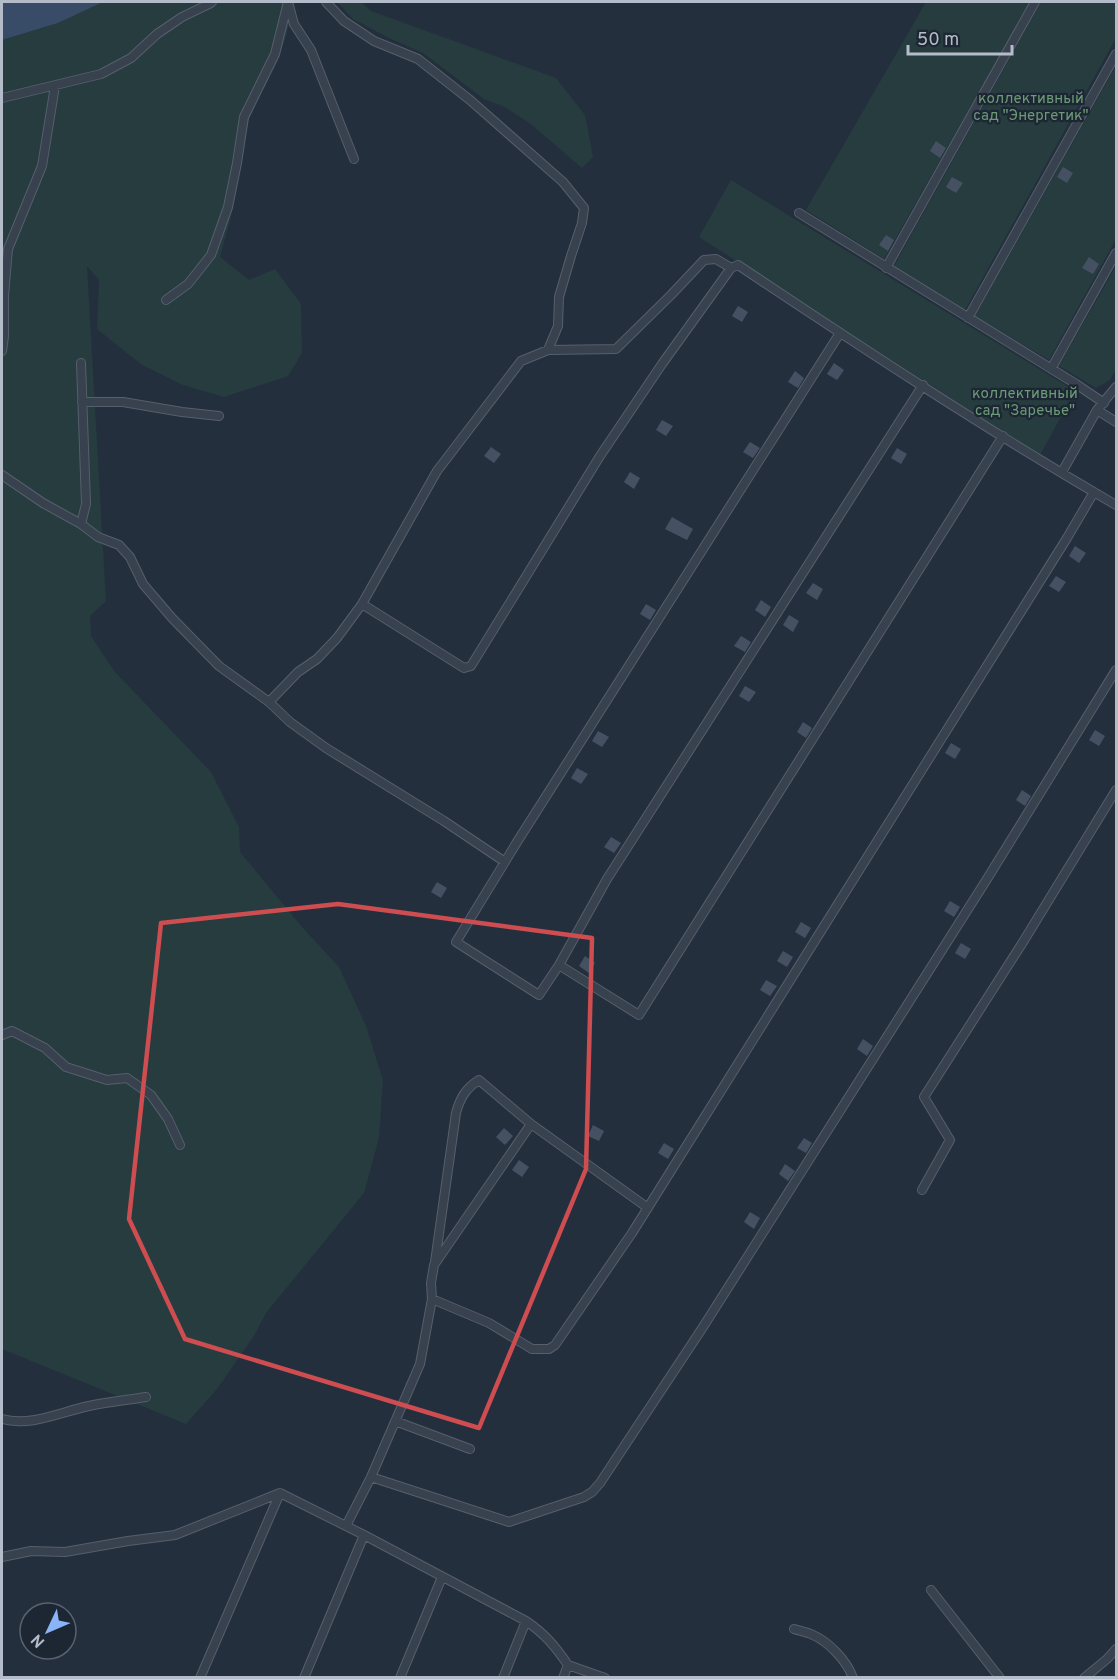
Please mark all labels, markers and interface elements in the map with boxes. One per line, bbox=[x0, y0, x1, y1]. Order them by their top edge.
scale bar bbox=[908, 18, 1012, 56]
text: 50 m bbox=[917, 29, 959, 52]
park label: коллективный сад "Энергетик" bbox=[973, 90, 1089, 126]
park label: коллективный сад "Заречье" bbox=[972, 385, 1078, 421]
north arrow bbox=[18, 1601, 78, 1661]
text: N bbox=[27, 1629, 50, 1651]

